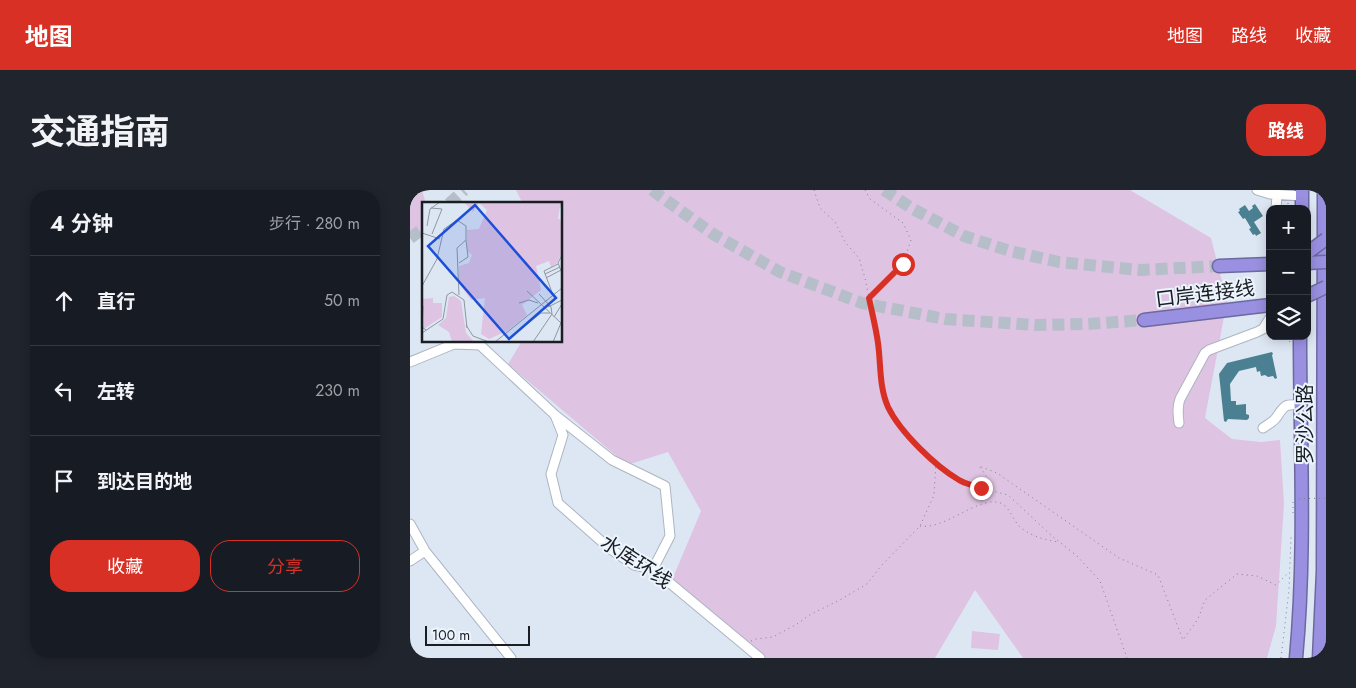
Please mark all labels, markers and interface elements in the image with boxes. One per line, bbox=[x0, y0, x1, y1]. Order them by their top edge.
text: 地图 bbox=[25, 19, 73, 54]
text: 地图 bbox=[1167, 23, 1203, 49]
text: 路线 bbox=[1231, 23, 1267, 49]
text: 收藏 bbox=[1295, 23, 1331, 49]
button: 路线 bbox=[1246, 104, 1326, 156]
text: 交通指南 bbox=[30, 107, 170, 157]
inset map bbox=[422, 202, 562, 342]
map controls bbox=[1266, 205, 1311, 340]
button: + bbox=[1266, 205, 1311, 250]
text: 4 分钟 bbox=[50, 209, 113, 239]
text: 步行 · 280 m bbox=[269, 212, 360, 235]
button: − bbox=[1266, 250, 1311, 295]
route start bbox=[892, 253, 915, 276]
street label: 口岸连接线 bbox=[1154, 274, 1256, 314]
icon: ahead bbox=[50, 287, 78, 315]
text: 直行 bbox=[97, 288, 135, 315]
text: 50 m bbox=[324, 289, 360, 312]
button: layers bbox=[1266, 295, 1311, 340]
icon: left bbox=[50, 377, 78, 405]
text: 左转 bbox=[97, 378, 135, 405]
text: 230 m bbox=[315, 379, 360, 402]
street label: 罗沙公路 bbox=[1291, 384, 1320, 464]
icon: arrive bbox=[50, 467, 78, 495]
text: 到达目的地 bbox=[97, 468, 192, 495]
route end bbox=[970, 477, 993, 500]
street label: 水库环线 bbox=[595, 528, 677, 596]
button: 收藏 bbox=[50, 540, 200, 592]
button: 分享 bbox=[210, 540, 360, 592]
scale bar bbox=[425, 623, 530, 646]
text: 100 m bbox=[432, 625, 470, 645]

